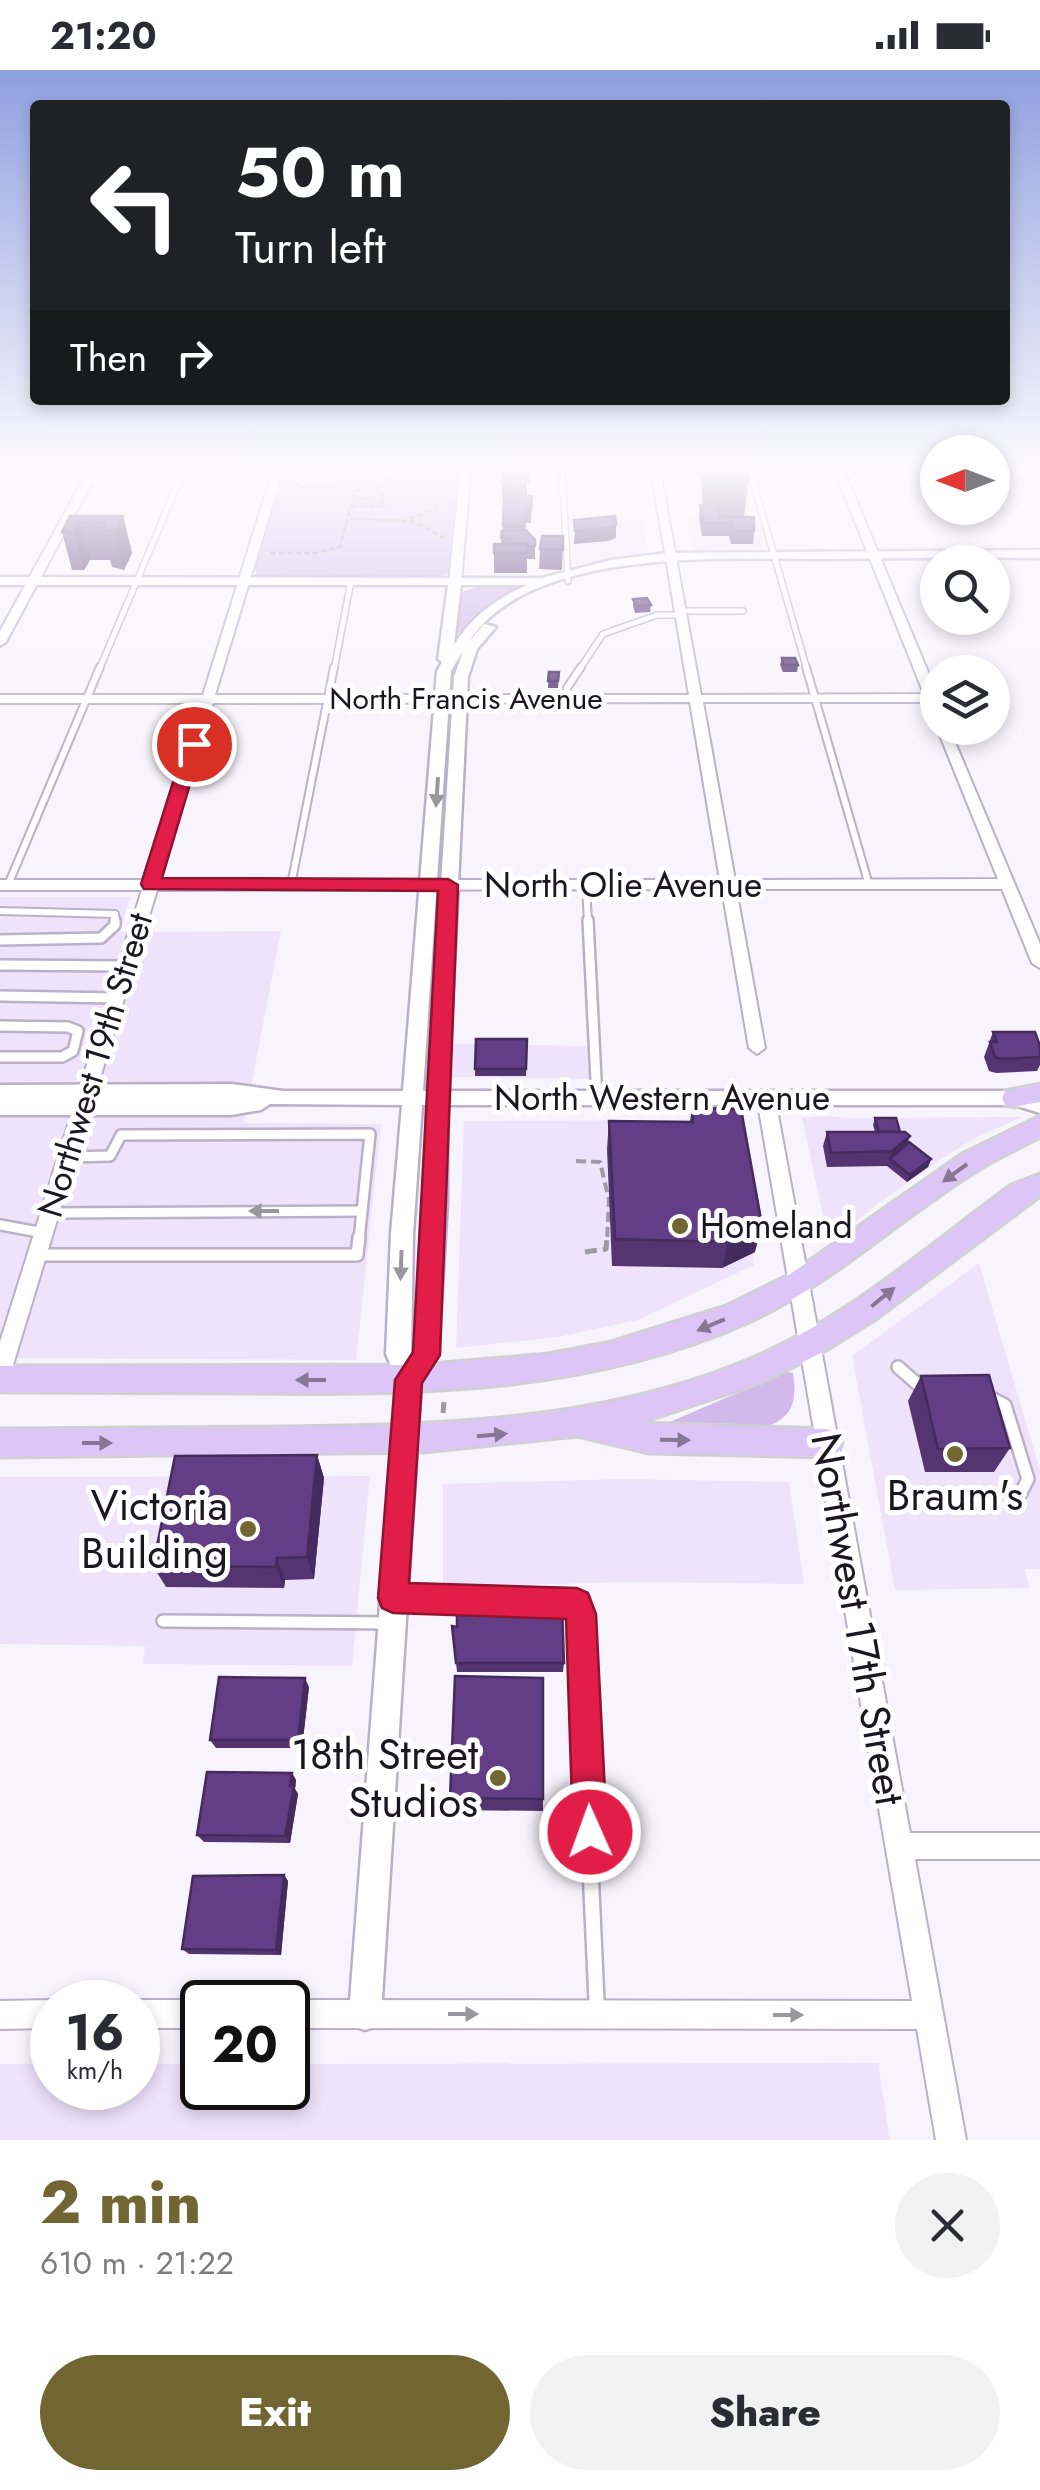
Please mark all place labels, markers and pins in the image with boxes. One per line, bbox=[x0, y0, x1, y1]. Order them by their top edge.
pin bbox=[152, 702, 237, 787]
place label: Homeland bbox=[700, 1201, 853, 1251]
marker: Homeland bbox=[669, 1215, 691, 1237]
marker: Braum's bbox=[944, 1443, 966, 1465]
place label: Braum's bbox=[887, 1465, 1023, 1526]
place label: Victoria Building bbox=[81, 1475, 228, 1584]
marker: Victoria Building bbox=[237, 1518, 259, 1540]
place label: 18th Street Studios bbox=[291, 1724, 478, 1833]
marker: 18th Street Studios bbox=[487, 1767, 509, 1789]

